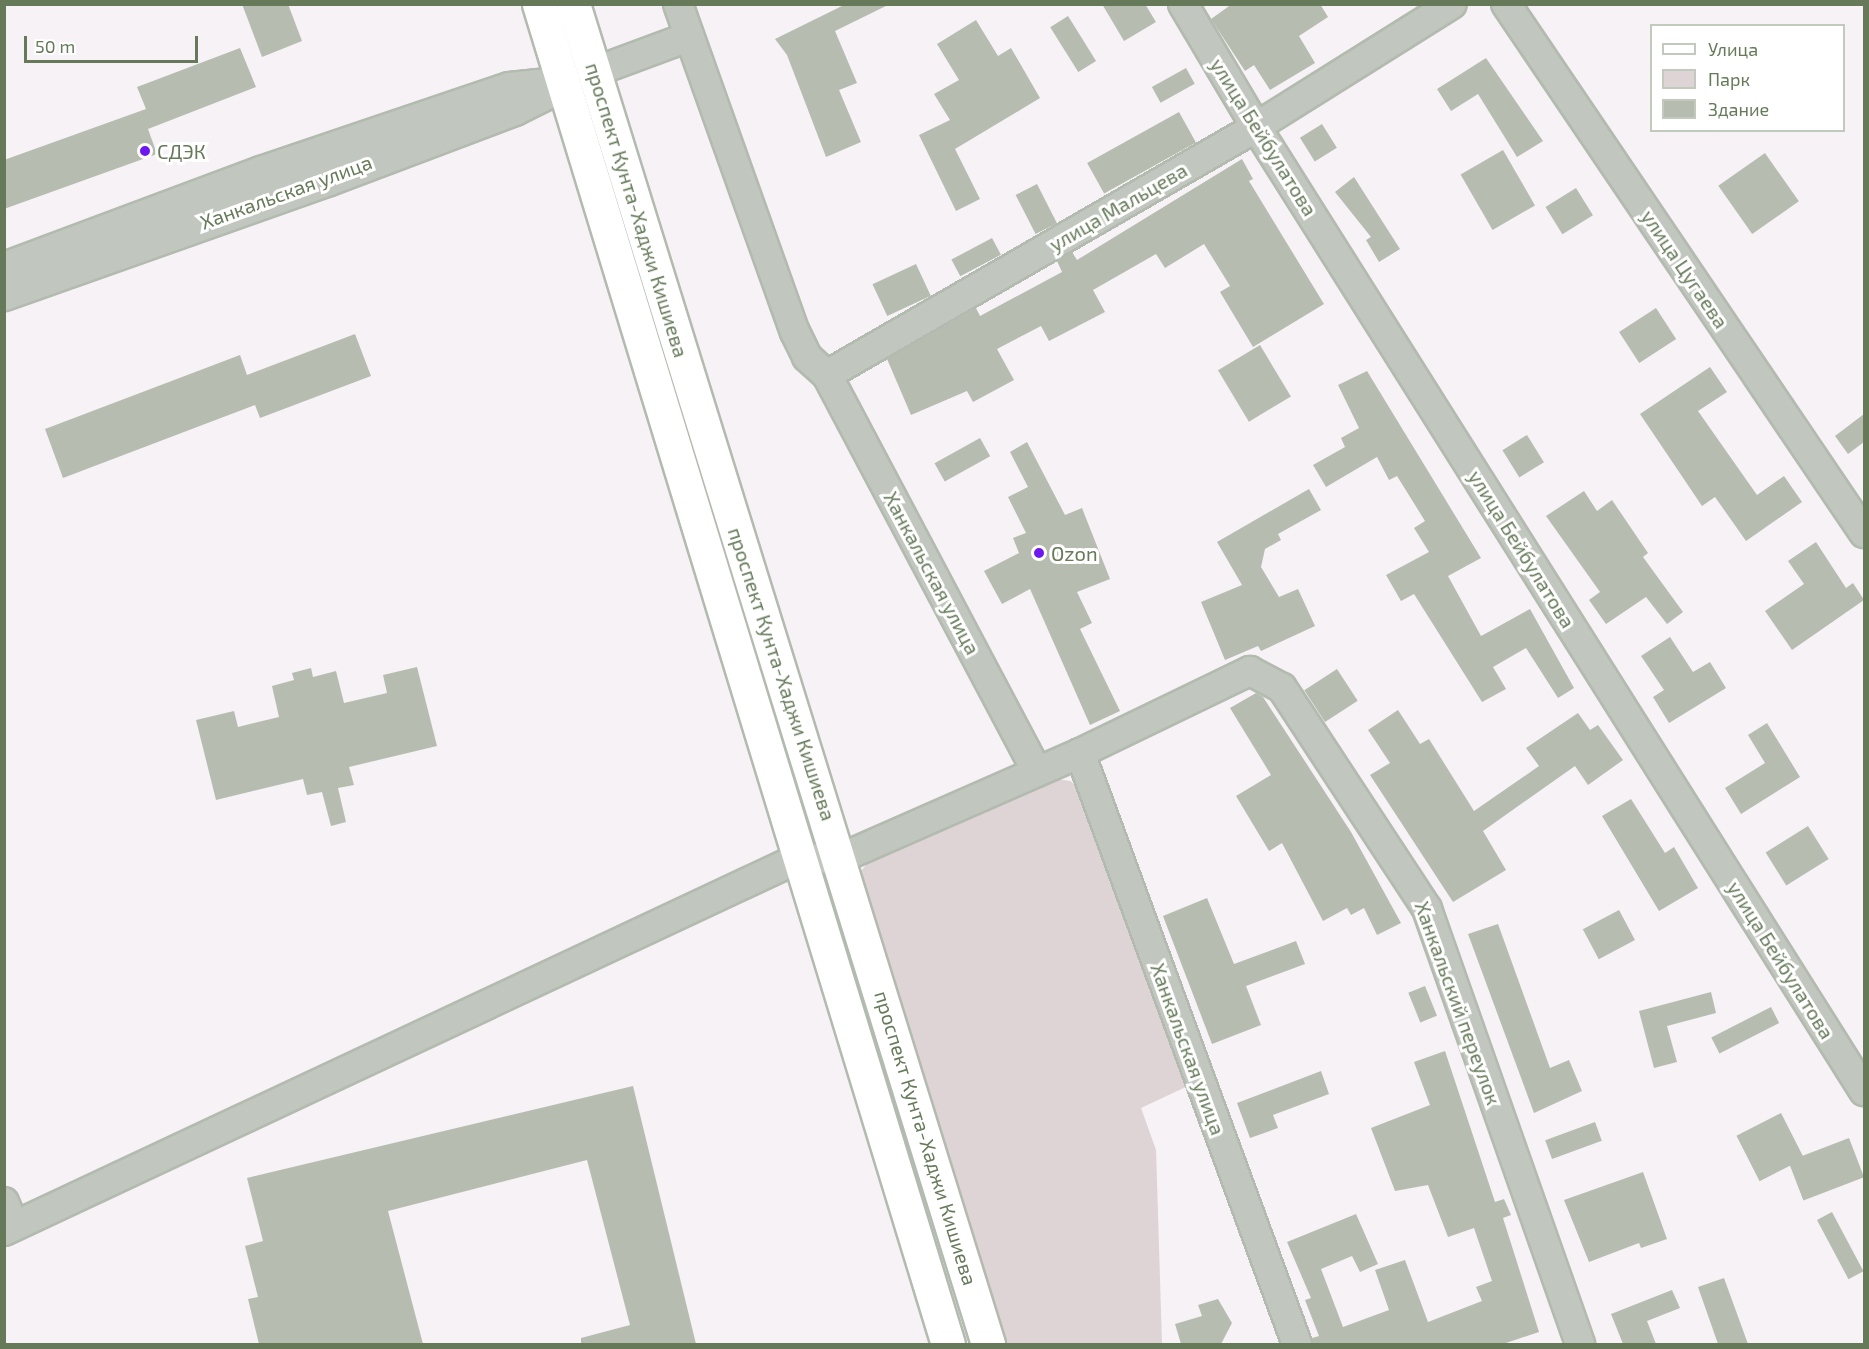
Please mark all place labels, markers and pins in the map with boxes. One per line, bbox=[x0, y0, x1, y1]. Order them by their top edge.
place label: СДЭК bbox=[157, 139, 206, 163]
marker: СДЭК bbox=[138, 144, 152, 158]
place label: Ozon bbox=[1051, 541, 1098, 565]
marker: Ozon bbox=[1032, 546, 1046, 560]

